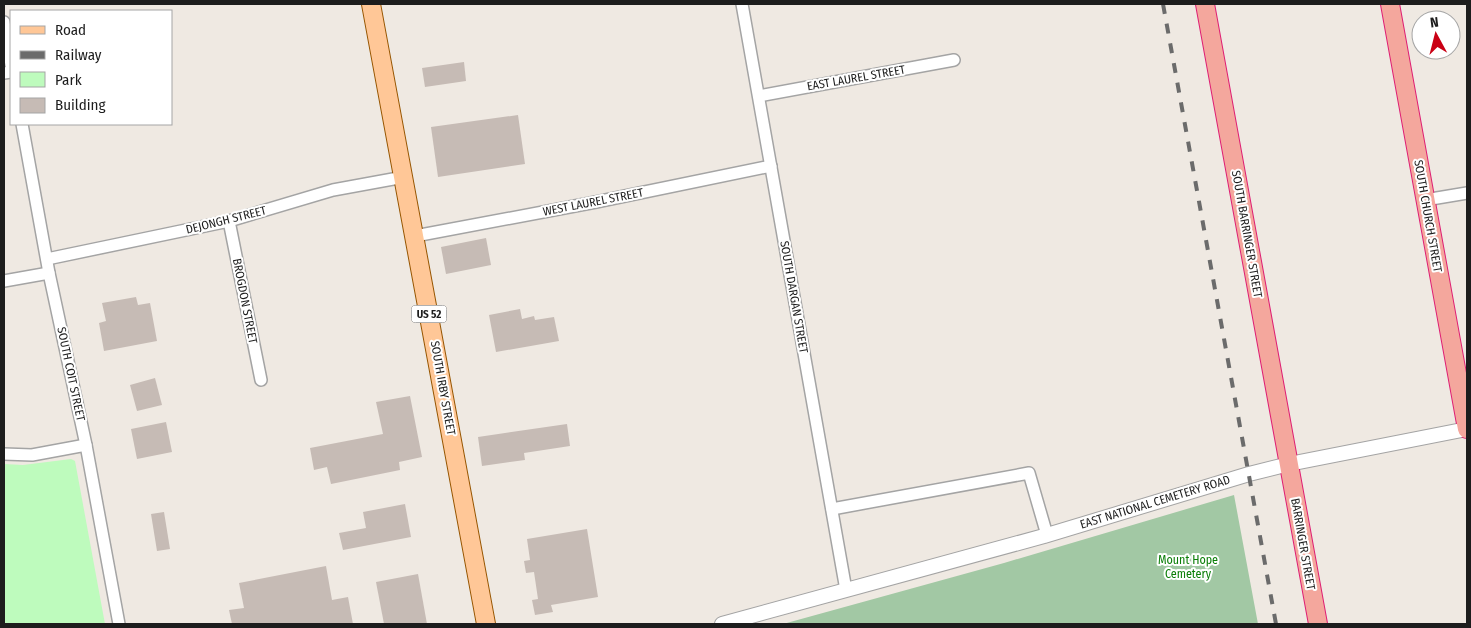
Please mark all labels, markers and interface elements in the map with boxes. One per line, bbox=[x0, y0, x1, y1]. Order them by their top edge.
legend bbox=[10, 10, 172, 125]
north arrow bbox=[1411, 10, 1461, 60]
text: N bbox=[1429, 14, 1440, 32]
text: Road bbox=[55, 21, 86, 39]
text: Railway bbox=[55, 46, 102, 64]
street label: EAST LAUREL STREET bbox=[806, 62, 907, 94]
text: Park bbox=[55, 71, 82, 89]
text: Building bbox=[55, 96, 106, 114]
street label: SOUTH CHURCH STREET bbox=[1411, 159, 1445, 274]
street label: SOUTH BARRINGER STREET bbox=[1229, 169, 1265, 299]
street label: WEST LAUREL STREET bbox=[542, 185, 645, 219]
street label: DEJONGH STREET bbox=[184, 203, 268, 237]
street label: SOUTH DARGAN STREET bbox=[777, 240, 811, 355]
street label: BROGDON STREET bbox=[230, 257, 260, 345]
road number: US 52 bbox=[412, 306, 446, 322]
street label: SOUTH COIT STREET bbox=[54, 326, 88, 423]
street label: SOUTH IRBY STREET bbox=[428, 340, 458, 437]
street label: EAST NATIONAL CEMETERY ROAD bbox=[1078, 472, 1232, 532]
street label: BARRINGER STREET bbox=[1288, 497, 1318, 591]
park label: Mount Hope Cemetery bbox=[1158, 553, 1218, 581]

